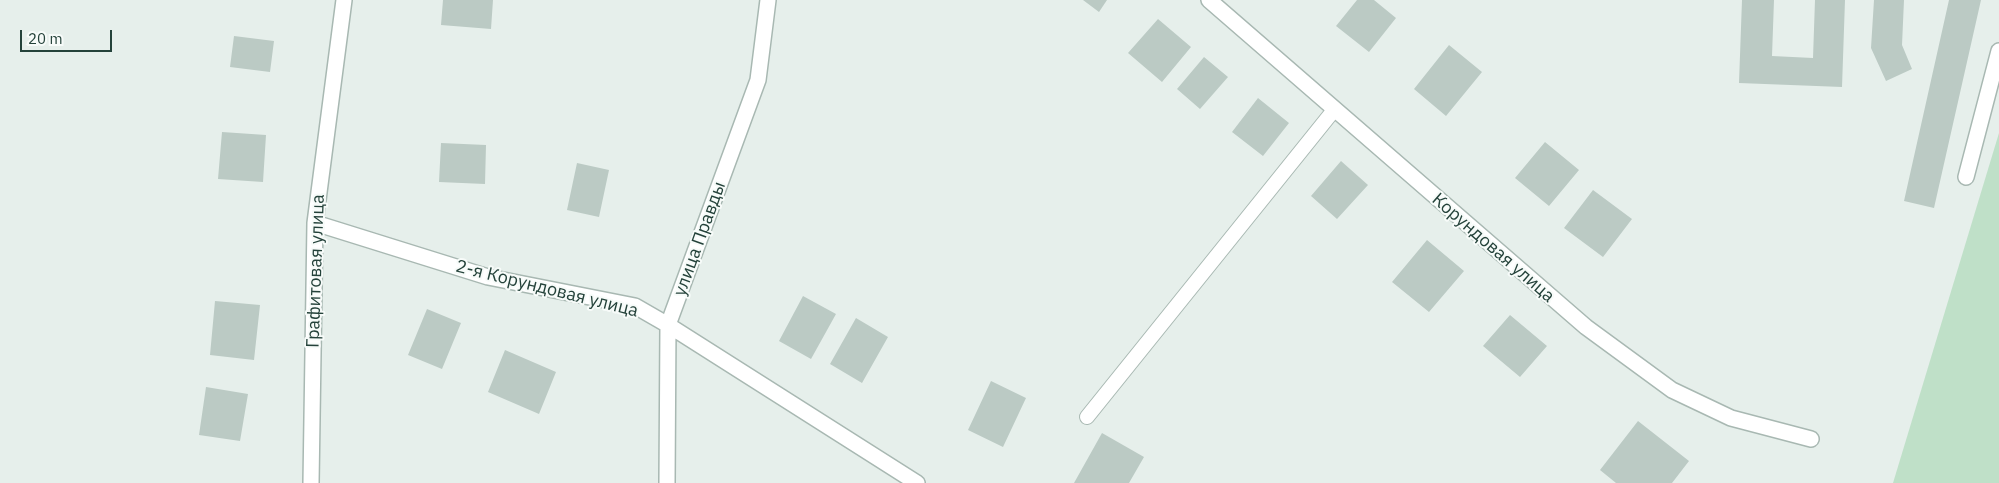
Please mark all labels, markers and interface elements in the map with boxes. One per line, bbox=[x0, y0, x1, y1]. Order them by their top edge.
scale bar bbox=[22, 20, 115, 52]
text: 20 m bbox=[28, 29, 63, 48]
street label: улица Правды bbox=[669, 179, 731, 299]
street label: Корундовая улица bbox=[1427, 189, 1559, 307]
street label: Графитовая улица bbox=[303, 194, 329, 348]
street label: 2-я Корундовая улица bbox=[453, 256, 641, 322]

